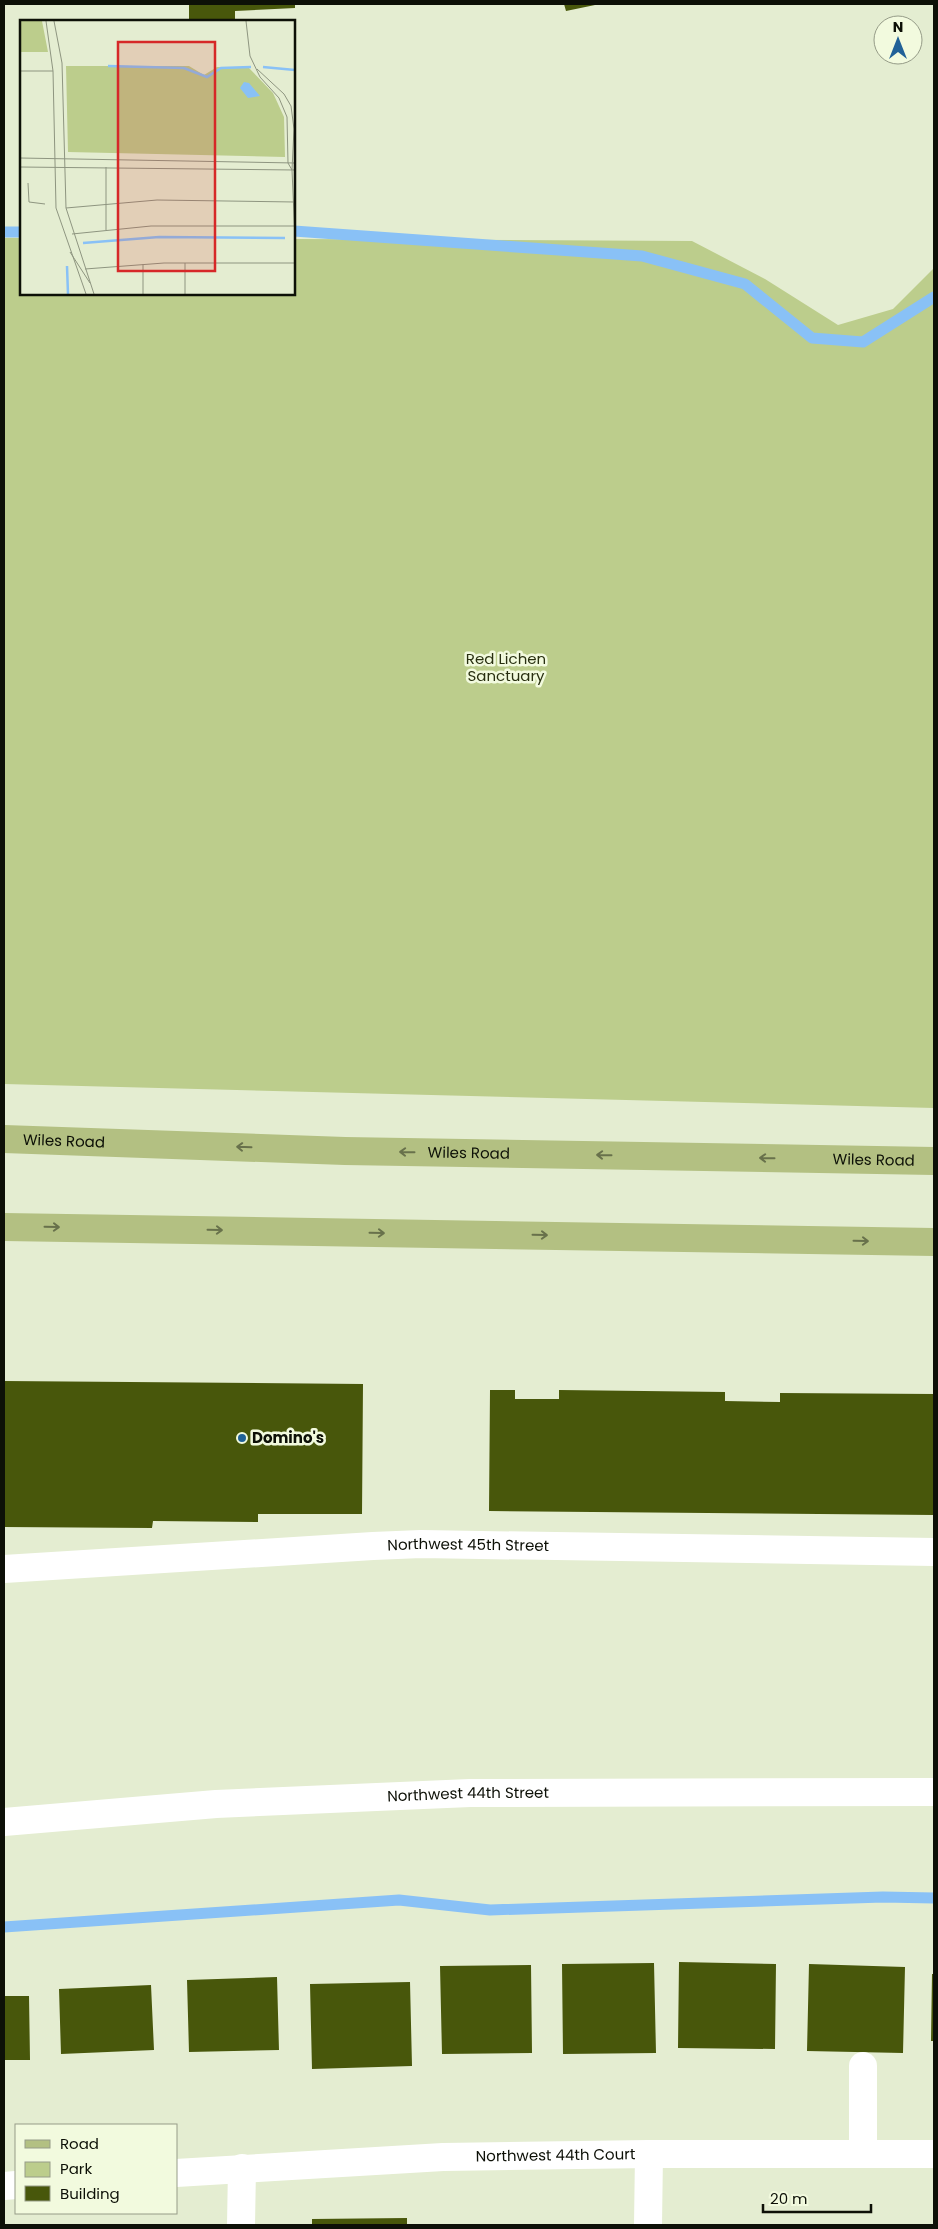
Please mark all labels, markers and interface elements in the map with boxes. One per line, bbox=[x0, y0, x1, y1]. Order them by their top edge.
north arrow bbox=[873, 15, 923, 65]
text: N bbox=[893, 17, 903, 37]
inset map bbox=[20, 20, 295, 295]
park label: Red Lichen Sanctuary bbox=[466, 648, 546, 686]
street label: Wiles Road bbox=[23, 1129, 105, 1153]
street label: Wiles Road bbox=[427, 1141, 510, 1164]
one-way arrow bbox=[237, 1143, 253, 1152]
one-way arrow bbox=[399, 1147, 415, 1157]
street label: Wiles Road bbox=[832, 1148, 915, 1171]
one-way arrow bbox=[596, 1150, 612, 1160]
one-way arrow bbox=[759, 1153, 775, 1163]
one-way arrow bbox=[44, 1223, 60, 1232]
one-way arrow bbox=[206, 1225, 223, 1235]
one-way arrow bbox=[369, 1228, 385, 1237]
one-way arrow bbox=[532, 1230, 548, 1240]
one-way arrow bbox=[853, 1236, 869, 1245]
place label: Domino's bbox=[252, 1427, 324, 1448]
marker: Domino's bbox=[236, 1432, 248, 1444]
street label: Northwest 45th Street bbox=[387, 1533, 549, 1556]
street label: Northwest 44th Street bbox=[387, 1782, 549, 1807]
legend bbox=[15, 2124, 178, 2214]
text: Road bbox=[60, 2133, 99, 2154]
street label: Northwest 44th Court bbox=[476, 2143, 635, 2167]
text: Park bbox=[60, 2158, 92, 2179]
scale bar bbox=[763, 2182, 870, 2214]
text: Building bbox=[60, 2183, 120, 2204]
text: 20 m bbox=[770, 2188, 808, 2209]

